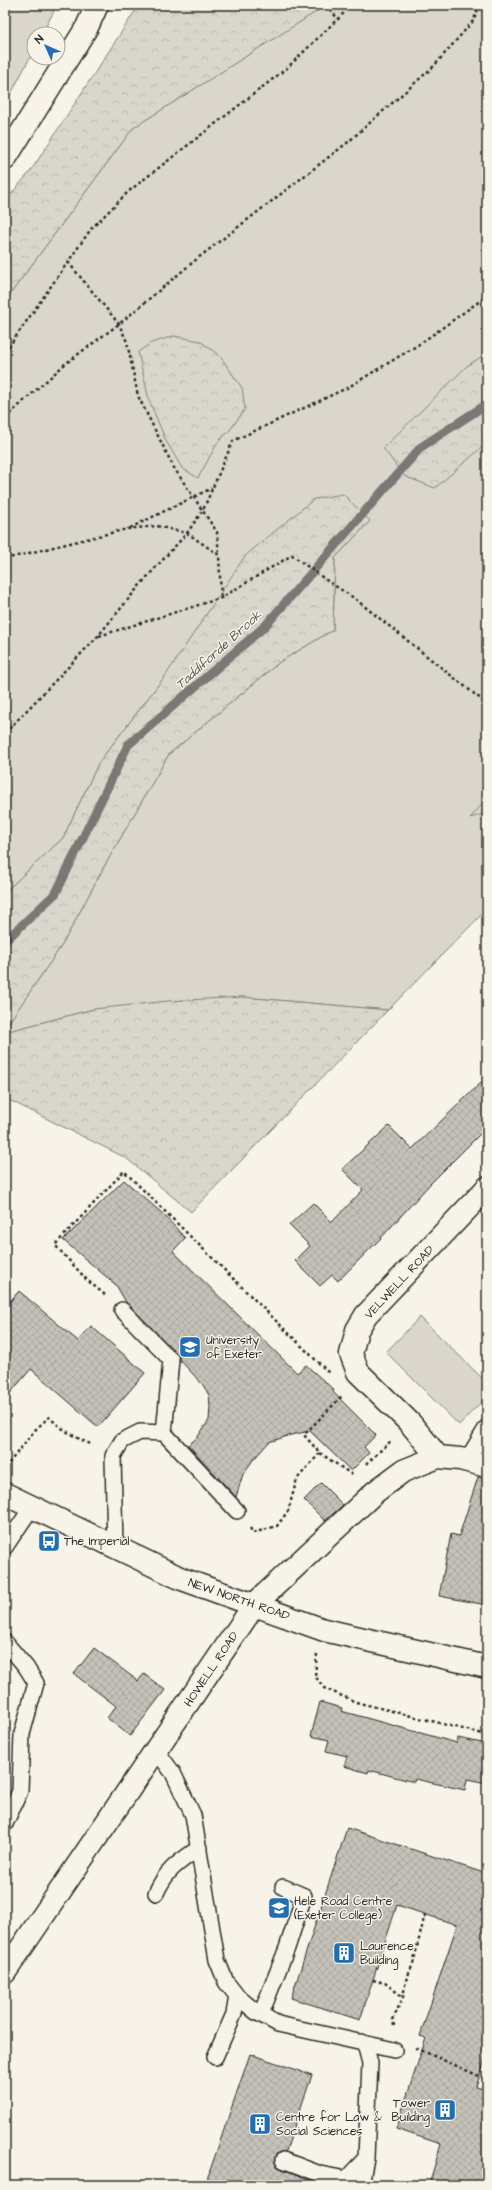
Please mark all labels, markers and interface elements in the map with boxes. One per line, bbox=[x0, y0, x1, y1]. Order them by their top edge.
north arrow bbox=[26, 26, 66, 66]
text: N bbox=[32, 31, 47, 47]
water label: Taddiforde Brook bbox=[172, 606, 266, 693]
street label: VELWELL ROAD bbox=[361, 1242, 438, 1323]
place label: University of Exeter bbox=[206, 1332, 262, 1363]
school or university icon: University of Exeter bbox=[177, 1334, 203, 1360]
bus stop icon: The Imperial bbox=[36, 1528, 62, 1554]
place label: The Imperial bbox=[64, 1533, 130, 1550]
street label: NEW NORTH ROAD bbox=[186, 1574, 292, 1625]
street label: HOWELL ROAD bbox=[180, 1628, 243, 1710]
place label: Hele Road Centre (Exeter College) bbox=[294, 1893, 393, 1925]
school or university icon: Hele Road Centre (Exeter College) bbox=[266, 1895, 292, 1921]
place label: Laurence Building bbox=[360, 1938, 414, 1970]
building icon: Laurence Building bbox=[331, 1940, 357, 1966]
place label: Tower Building bbox=[392, 2095, 430, 2127]
building icon: Tower Building bbox=[432, 2097, 458, 2123]
place label: Centre for Law & Social Sciences bbox=[276, 2109, 382, 2140]
building icon: Centre for Law & Social Sciences bbox=[247, 2111, 273, 2137]

